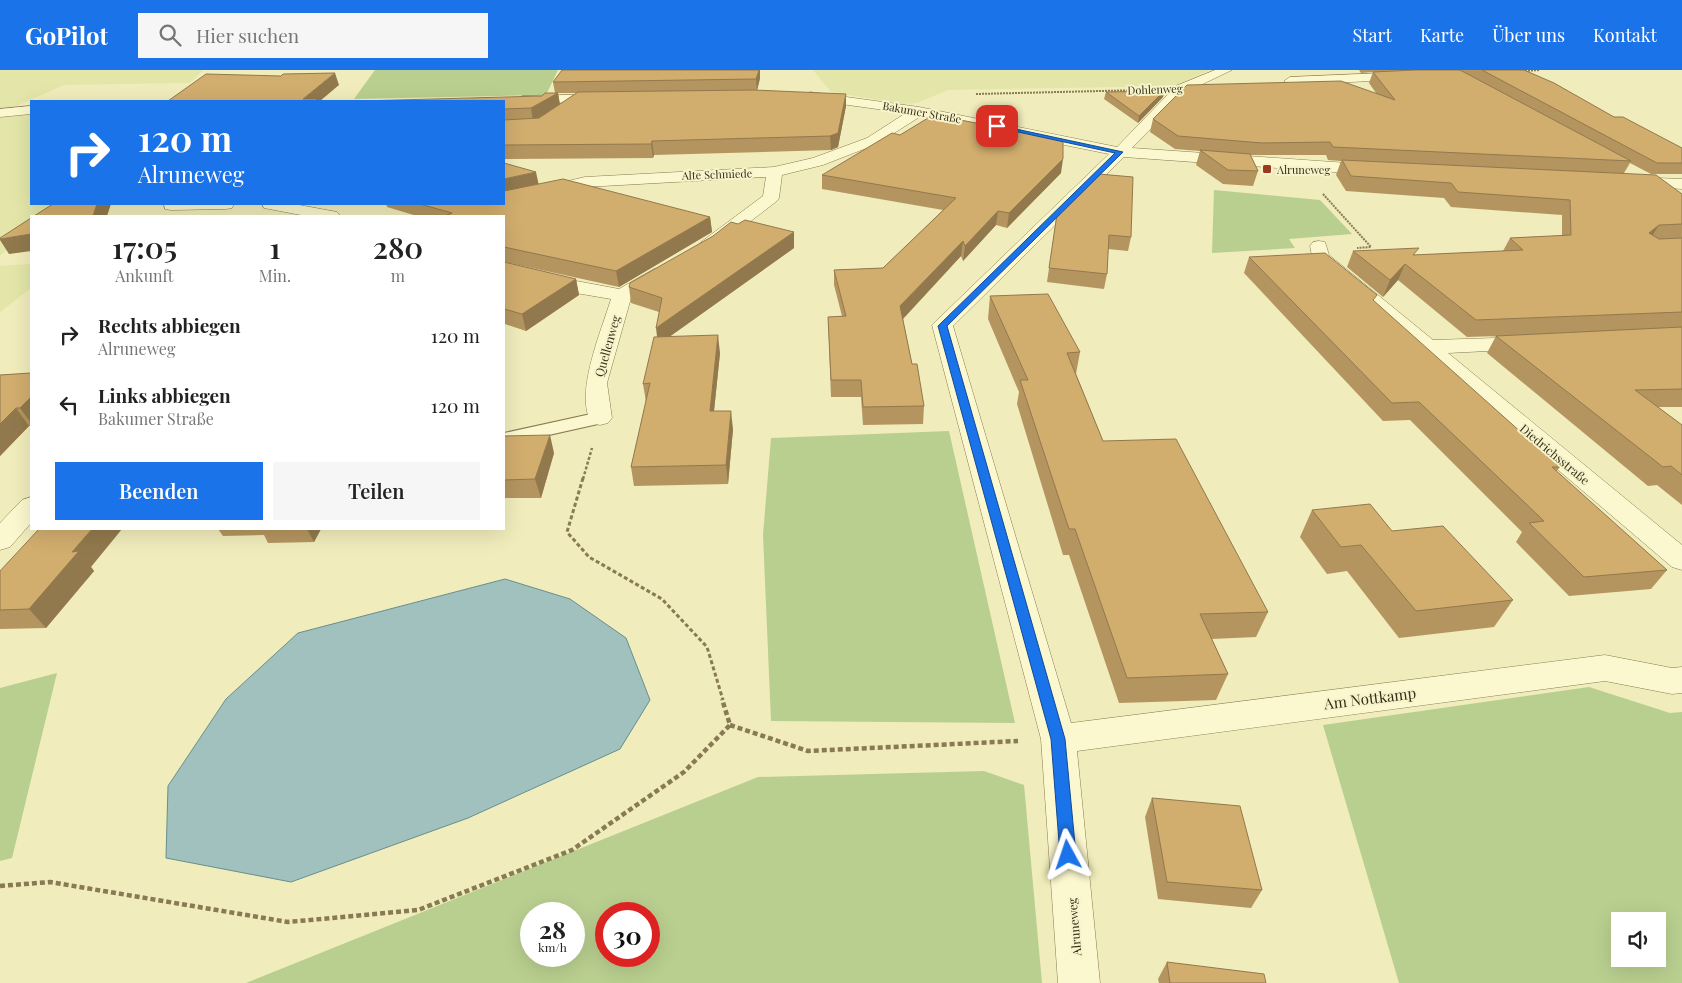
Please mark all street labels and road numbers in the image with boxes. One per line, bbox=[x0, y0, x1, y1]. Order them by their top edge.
street label: Dohlenweg bbox=[1127, 81, 1183, 97]
street label: Bakumer Straße bbox=[881, 98, 963, 126]
street label: Alte Schmiede bbox=[680, 165, 753, 183]
street label: Quellenweg bbox=[591, 313, 624, 379]
street label: Diedrichsstraße bbox=[1517, 420, 1593, 488]
street label: Am Nottkamp bbox=[1322, 682, 1417, 714]
street label: Alruneweg bbox=[1063, 897, 1085, 958]

